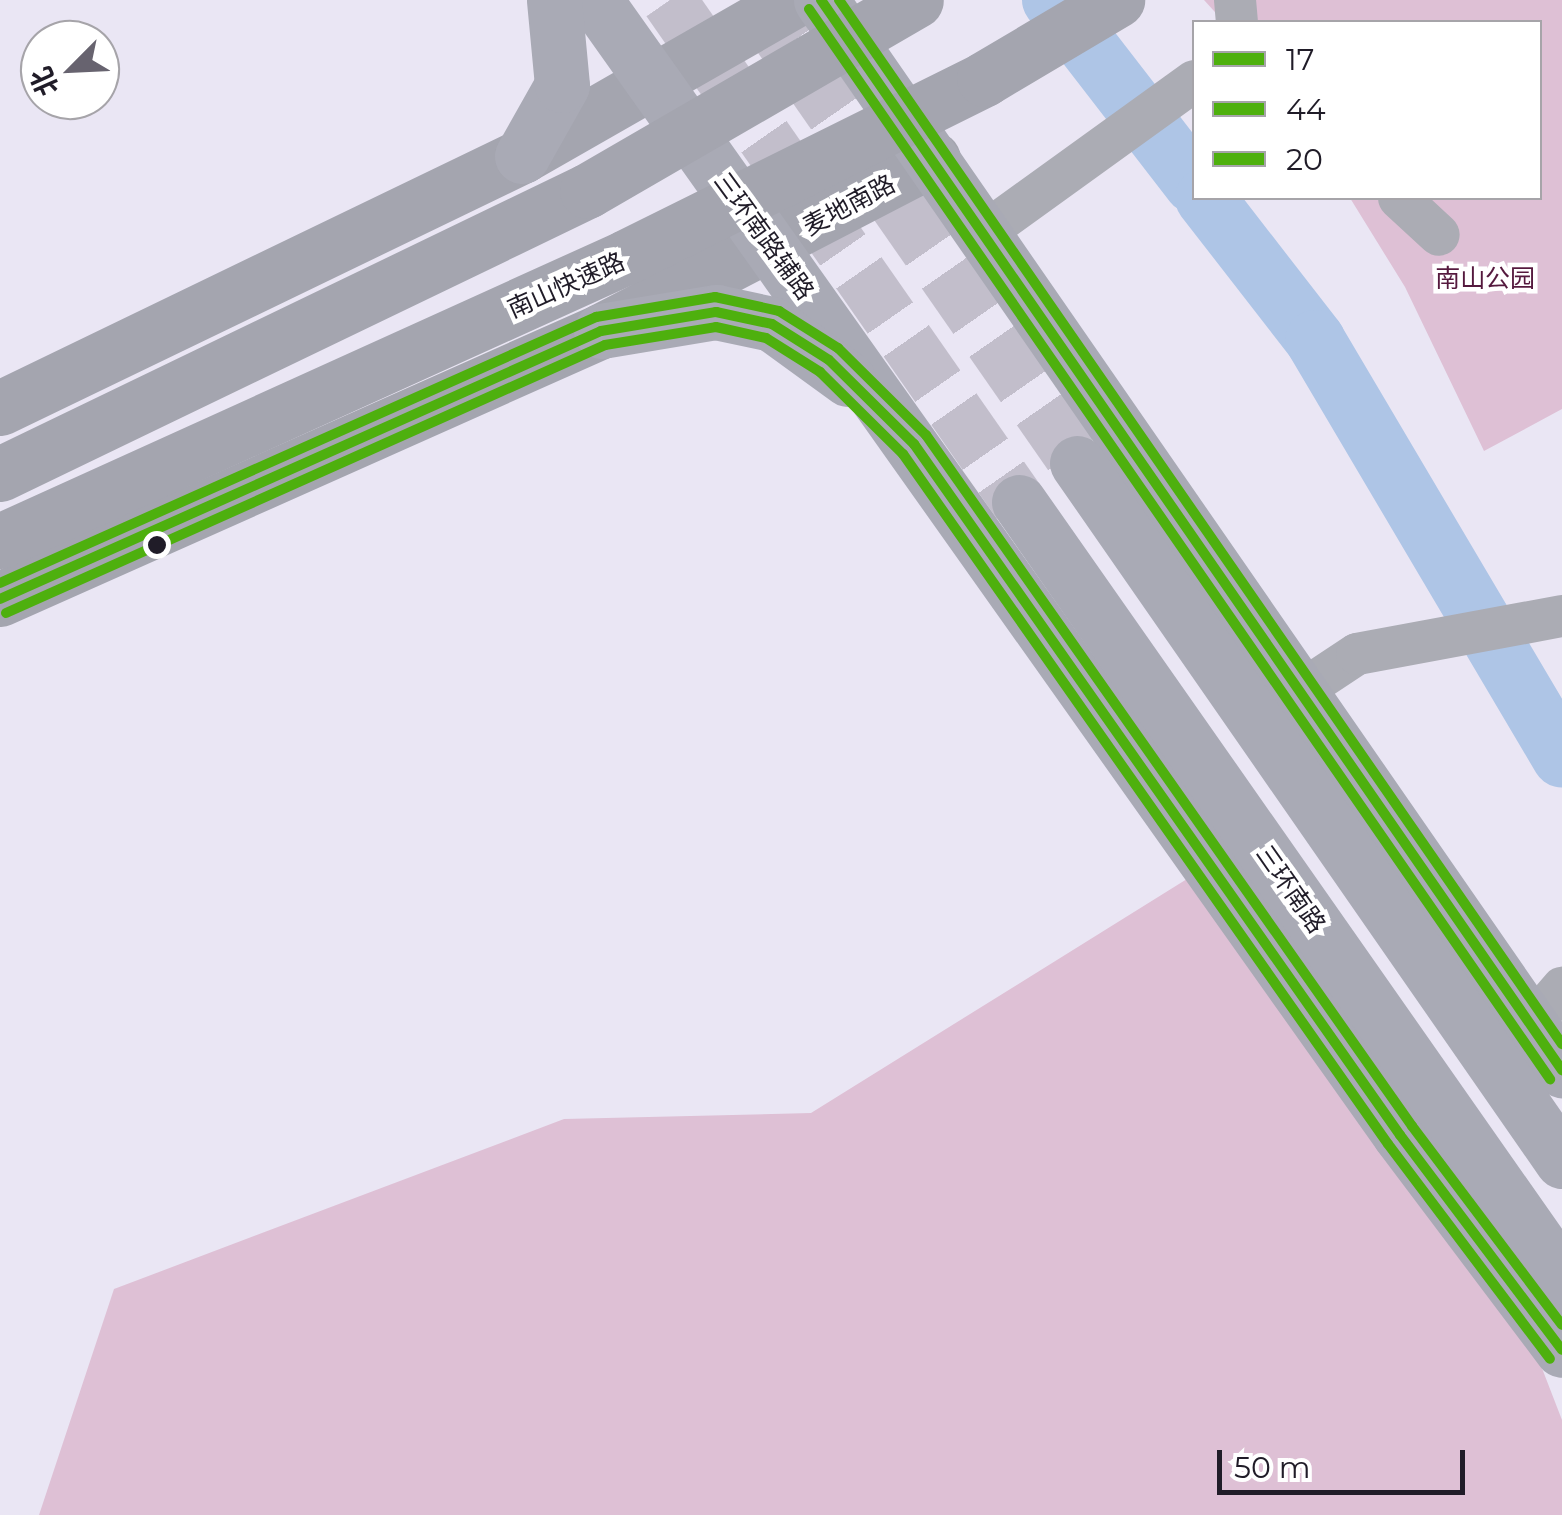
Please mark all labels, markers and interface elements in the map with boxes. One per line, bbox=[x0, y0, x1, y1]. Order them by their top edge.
north arrow bbox=[20, 20, 120, 120]
legend bbox=[1192, 20, 1542, 200]
text: 17 bbox=[1286, 41, 1315, 78]
text: 北 bbox=[23, 62, 66, 101]
text: 44 bbox=[1286, 91, 1326, 128]
text: 20 bbox=[1286, 141, 1323, 178]
street label: 三环南路辅路 bbox=[708, 167, 820, 305]
street label: 麦地南路 bbox=[798, 168, 900, 242]
street label: 南山快速路 bbox=[503, 246, 629, 324]
park label: 南山公园 bbox=[1435, 263, 1535, 293]
unlabelled marker bbox=[147, 535, 167, 555]
street label: 三环南路 bbox=[1250, 839, 1332, 939]
scale bar bbox=[1222, 1430, 1470, 1492]
text: 50 m bbox=[1234, 1449, 1311, 1486]

